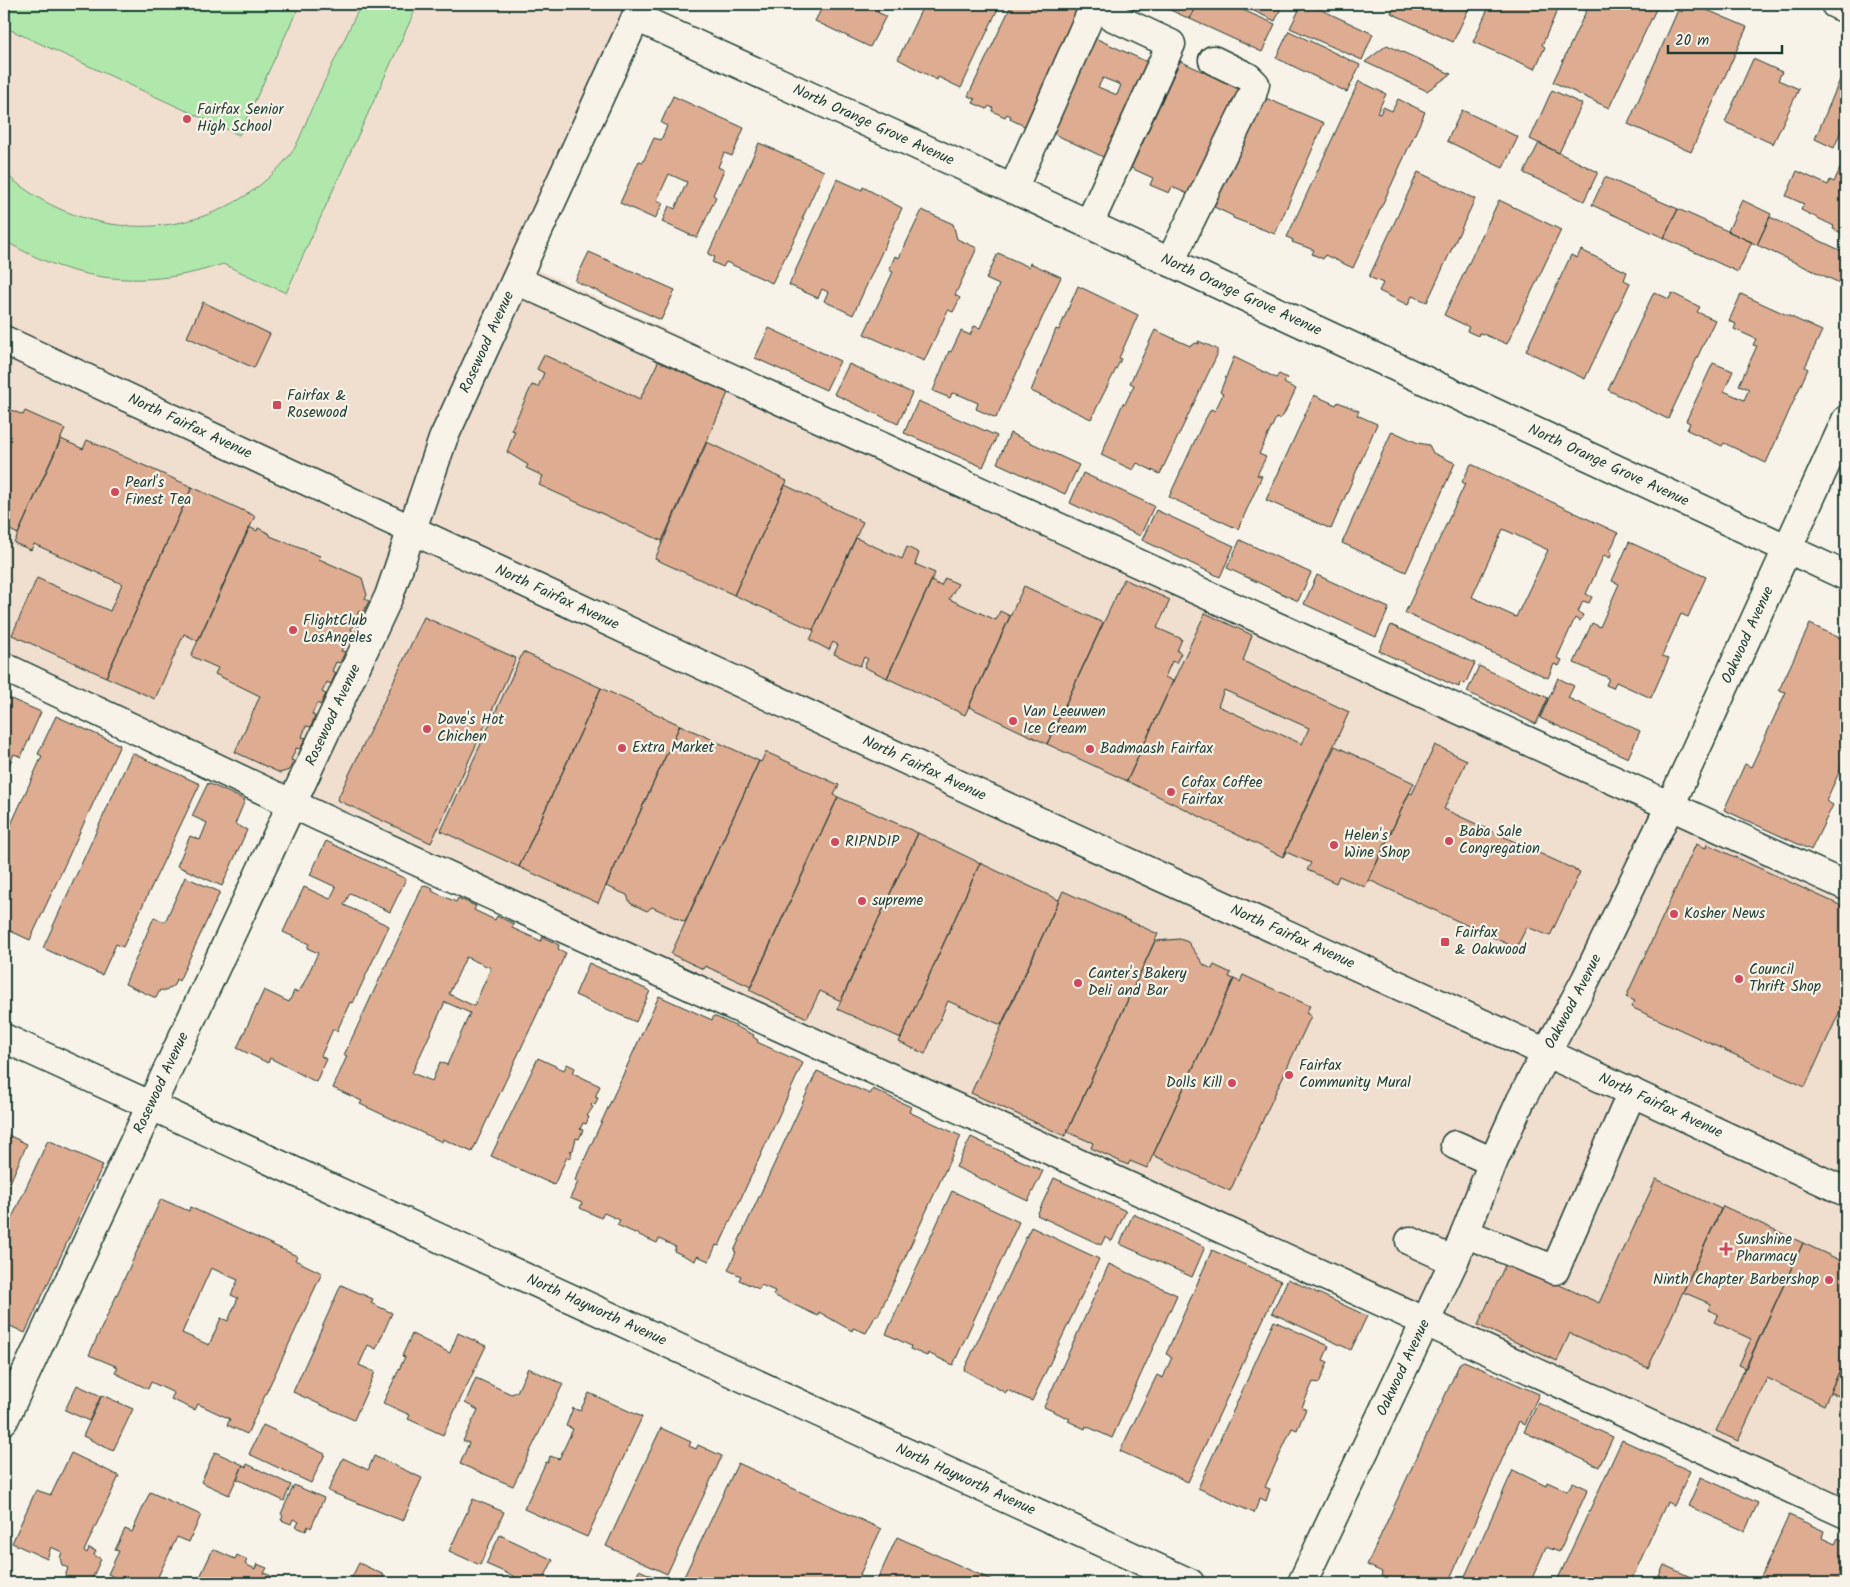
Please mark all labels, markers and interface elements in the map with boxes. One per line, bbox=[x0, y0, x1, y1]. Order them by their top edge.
scale bar bbox=[1668, 22, 1781, 54]
text: 20 m bbox=[1675, 29, 1709, 53]
street label: North Orange Grove Avenue bbox=[789, 78, 958, 173]
place label: Fairfax Senior High School bbox=[197, 98, 285, 139]
marker: Fairfax Senior High School bbox=[181, 113, 193, 125]
street label: North Orange Grove Avenue bbox=[1157, 247, 1326, 343]
street label: Rosewood Avenue bbox=[453, 287, 521, 397]
place label: Fairfax & Rosewood bbox=[287, 384, 347, 425]
street label: North Fairfax Avenue bbox=[124, 387, 256, 466]
marker: Fairfax & Rosewood bbox=[271, 399, 283, 411]
street label: North Orange Grove Avenue bbox=[1524, 418, 1693, 514]
place label: Pearl's Finest Tea bbox=[125, 471, 191, 512]
marker: Pearl's Finest Tea bbox=[109, 486, 121, 498]
street label: North Fairfax Avenue bbox=[491, 558, 623, 637]
street label: Oakwood Avenue bbox=[1715, 582, 1781, 688]
place label: FlightClub LosAngeles bbox=[303, 609, 373, 650]
marker: FlightClub LosAngeles bbox=[287, 624, 299, 636]
street label: Rosewood Avenue bbox=[299, 660, 368, 770]
place label: Van Leeuwen Ice Cream bbox=[1023, 700, 1106, 741]
place label: Dave's Hot Chichen bbox=[437, 708, 504, 749]
marker: Van Leeuwen Ice Cream bbox=[1007, 715, 1019, 727]
marker: Dave's Hot Chichen bbox=[421, 723, 433, 735]
street label: North Fairfax Avenue bbox=[858, 729, 990, 808]
place label: Extra Market bbox=[632, 736, 715, 760]
place label: Badmaash Fairfax bbox=[1100, 737, 1214, 761]
marker: Extra Market bbox=[616, 742, 628, 754]
marker: Badmaash Fairfax bbox=[1084, 743, 1096, 755]
place label: Cofax Coffee Fairfax bbox=[1181, 771, 1263, 812]
marker: Cofax Coffee Fairfax bbox=[1165, 786, 1177, 798]
place label: Baba Sale Congregation bbox=[1459, 820, 1540, 861]
place label: Helen's Wine Shop bbox=[1344, 824, 1410, 865]
place label: RIPNDIP bbox=[845, 830, 900, 854]
marker: Baba Sale Congregation bbox=[1443, 835, 1455, 847]
marker: RIPNDIP bbox=[829, 836, 841, 848]
marker: Helen's Wine Shop bbox=[1328, 839, 1340, 851]
place label: supreme bbox=[872, 889, 923, 913]
marker: supreme bbox=[856, 895, 868, 907]
street label: North Fairfax Avenue bbox=[1226, 898, 1359, 976]
place label: Kosher News bbox=[1684, 902, 1766, 926]
marker: Kosher News bbox=[1668, 908, 1680, 920]
place label: Fairfax & Oakwood bbox=[1455, 921, 1527, 962]
marker: Fairfax & Oakwood bbox=[1439, 936, 1451, 948]
street label: Oakwood Avenue bbox=[1538, 950, 1608, 1054]
place label: Council Thrift Shop bbox=[1749, 958, 1821, 999]
place label: Canter's Bakery Deli and Bar bbox=[1088, 962, 1187, 1003]
marker: Council Thrift Shop bbox=[1733, 973, 1745, 985]
marker: Canter's Bakery Deli and Bar bbox=[1072, 977, 1084, 989]
street label: Rosewood Avenue bbox=[127, 1028, 196, 1138]
place label: Fairfax Community Mural bbox=[1299, 1054, 1411, 1095]
street label: North Fairfax Avenue bbox=[1594, 1067, 1727, 1145]
marker: Fairfax Community Mural bbox=[1283, 1069, 1295, 1081]
place label: Dolls Kill bbox=[1166, 1071, 1222, 1095]
marker: Dolls Kill bbox=[1226, 1077, 1238, 1089]
place label: Sunshine Pharmacy bbox=[1736, 1228, 1798, 1269]
marker: Sunshine Pharmacy bbox=[1720, 1243, 1732, 1255]
street label: North Hayworth Avenue bbox=[522, 1268, 671, 1353]
place label: Ninth Chapter Barbershop bbox=[1653, 1268, 1819, 1292]
marker: Ninth Chapter Barbershop bbox=[1823, 1274, 1835, 1286]
street label: Oakwood Avenue bbox=[1370, 1315, 1437, 1420]
street label: North Hayworth Avenue bbox=[891, 1437, 1040, 1522]

